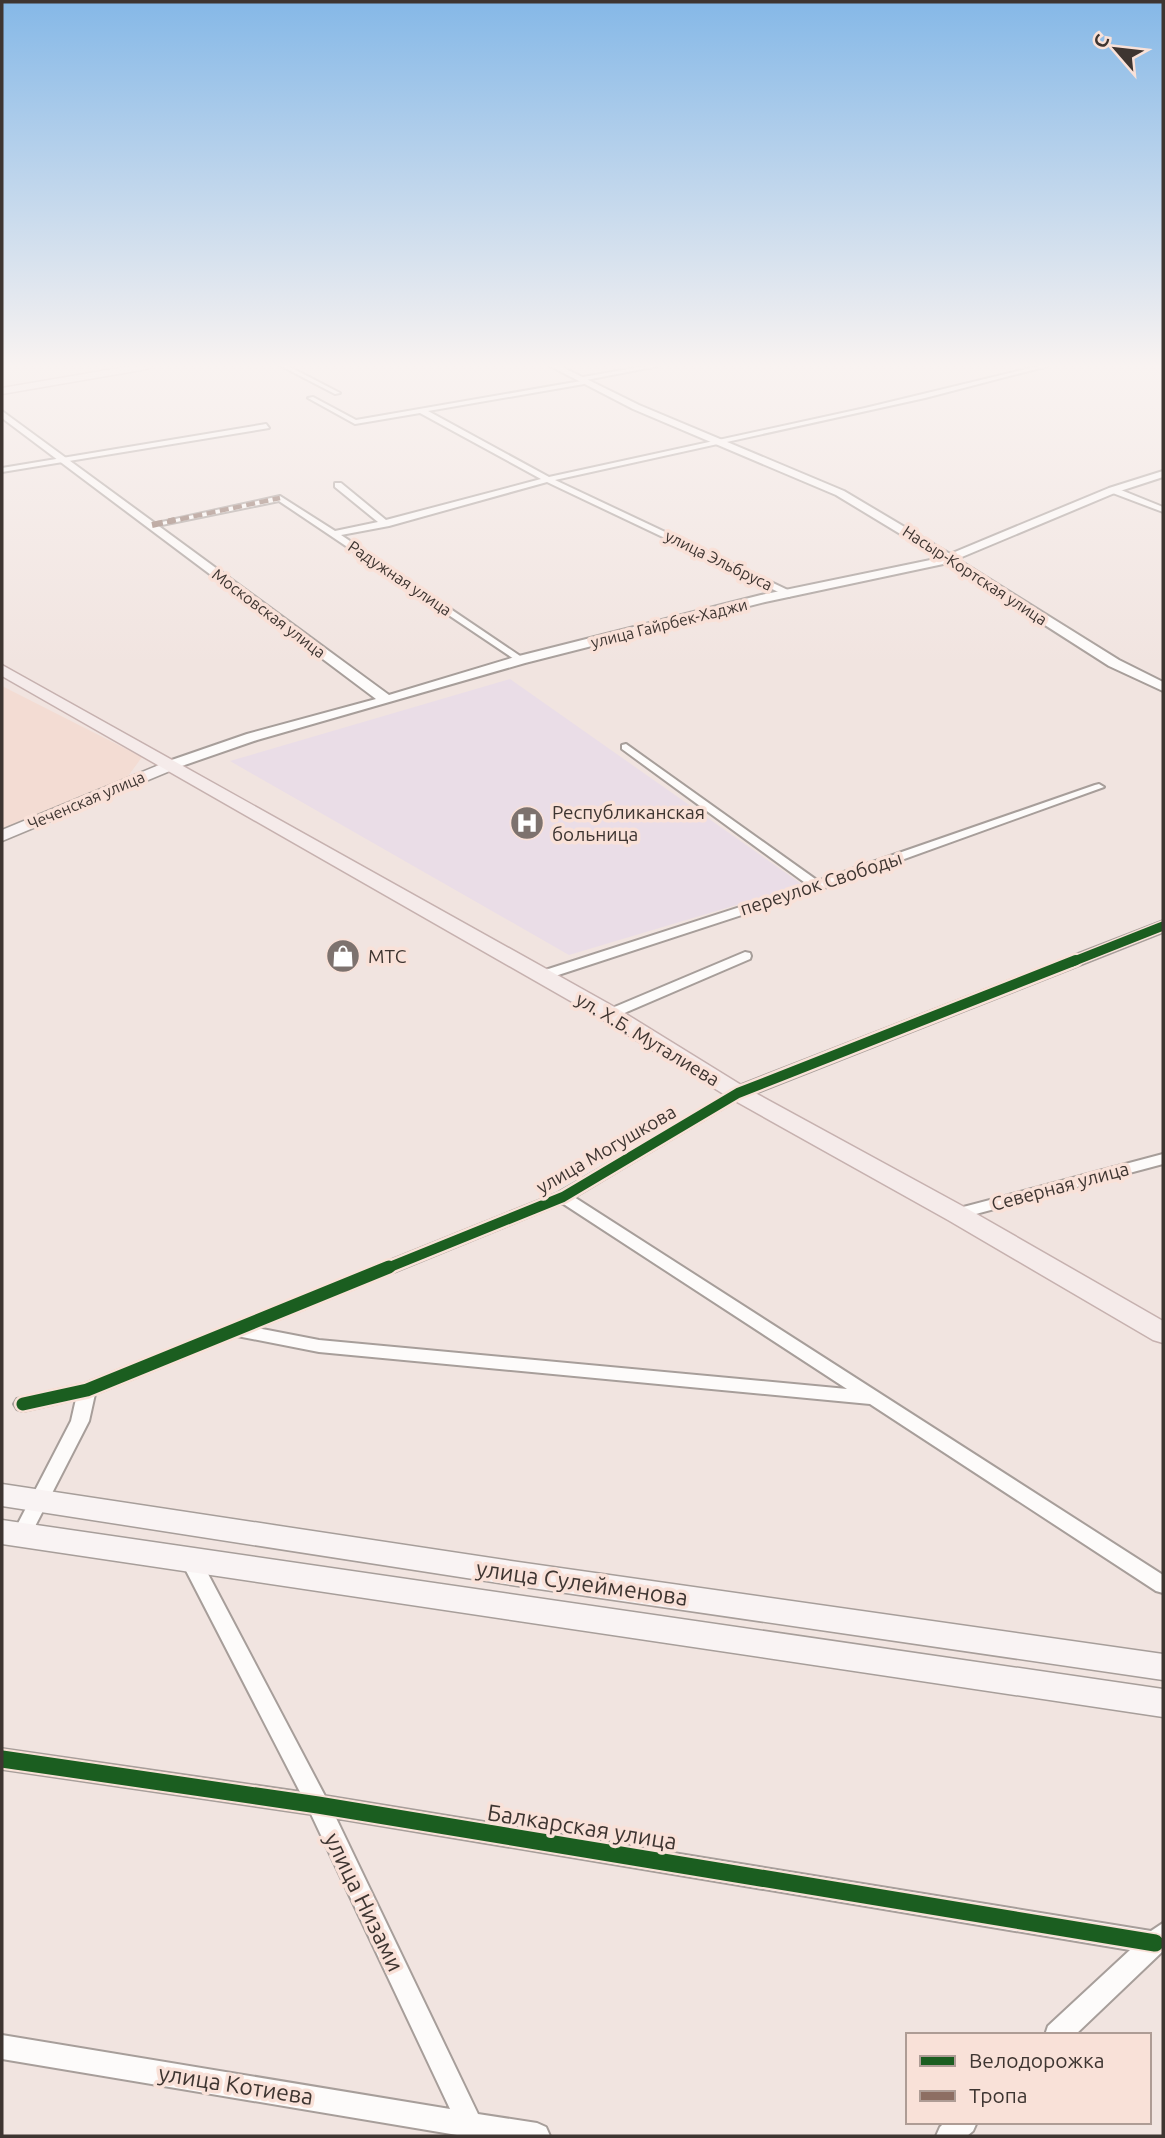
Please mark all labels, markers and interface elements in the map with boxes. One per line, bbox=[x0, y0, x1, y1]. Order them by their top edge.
north arrow bbox=[1081, 14, 1151, 84]
text: С bbox=[1088, 30, 1114, 52]
street label: Насыр-Кортская улица bbox=[900, 522, 1050, 628]
street label: улица Эльбруса bbox=[663, 526, 775, 594]
street label: Радужная улица bbox=[345, 537, 455, 619]
street label: Московская улица bbox=[209, 565, 329, 661]
street label: улица Гайрбек-Хаджи bbox=[589, 595, 749, 651]
street label: Чеченская улица bbox=[25, 767, 147, 833]
place label: Республиканская больница bbox=[552, 801, 705, 845]
hospital icon: Республиканская больница bbox=[508, 804, 546, 842]
street label: переулок Свободы bbox=[737, 846, 905, 920]
shop icon: МТС bbox=[324, 937, 362, 975]
place label: МТС bbox=[368, 945, 407, 967]
street label: ул. Х.Б. Муталиева bbox=[572, 987, 724, 1091]
street label: улица Могушкова bbox=[532, 1100, 680, 1198]
street label: Северная улица bbox=[989, 1157, 1131, 1215]
street label: улица Сулейменова bbox=[475, 1555, 690, 1610]
street label: Балкарская улица bbox=[486, 1799, 679, 1854]
street label: улица Низами bbox=[320, 1828, 409, 1975]
legend bbox=[906, 2033, 1151, 2124]
text: Велодорожка bbox=[969, 2048, 1105, 2072]
street label: улица Котиева bbox=[157, 2060, 315, 2109]
text: Тропа bbox=[969, 2083, 1028, 2107]

